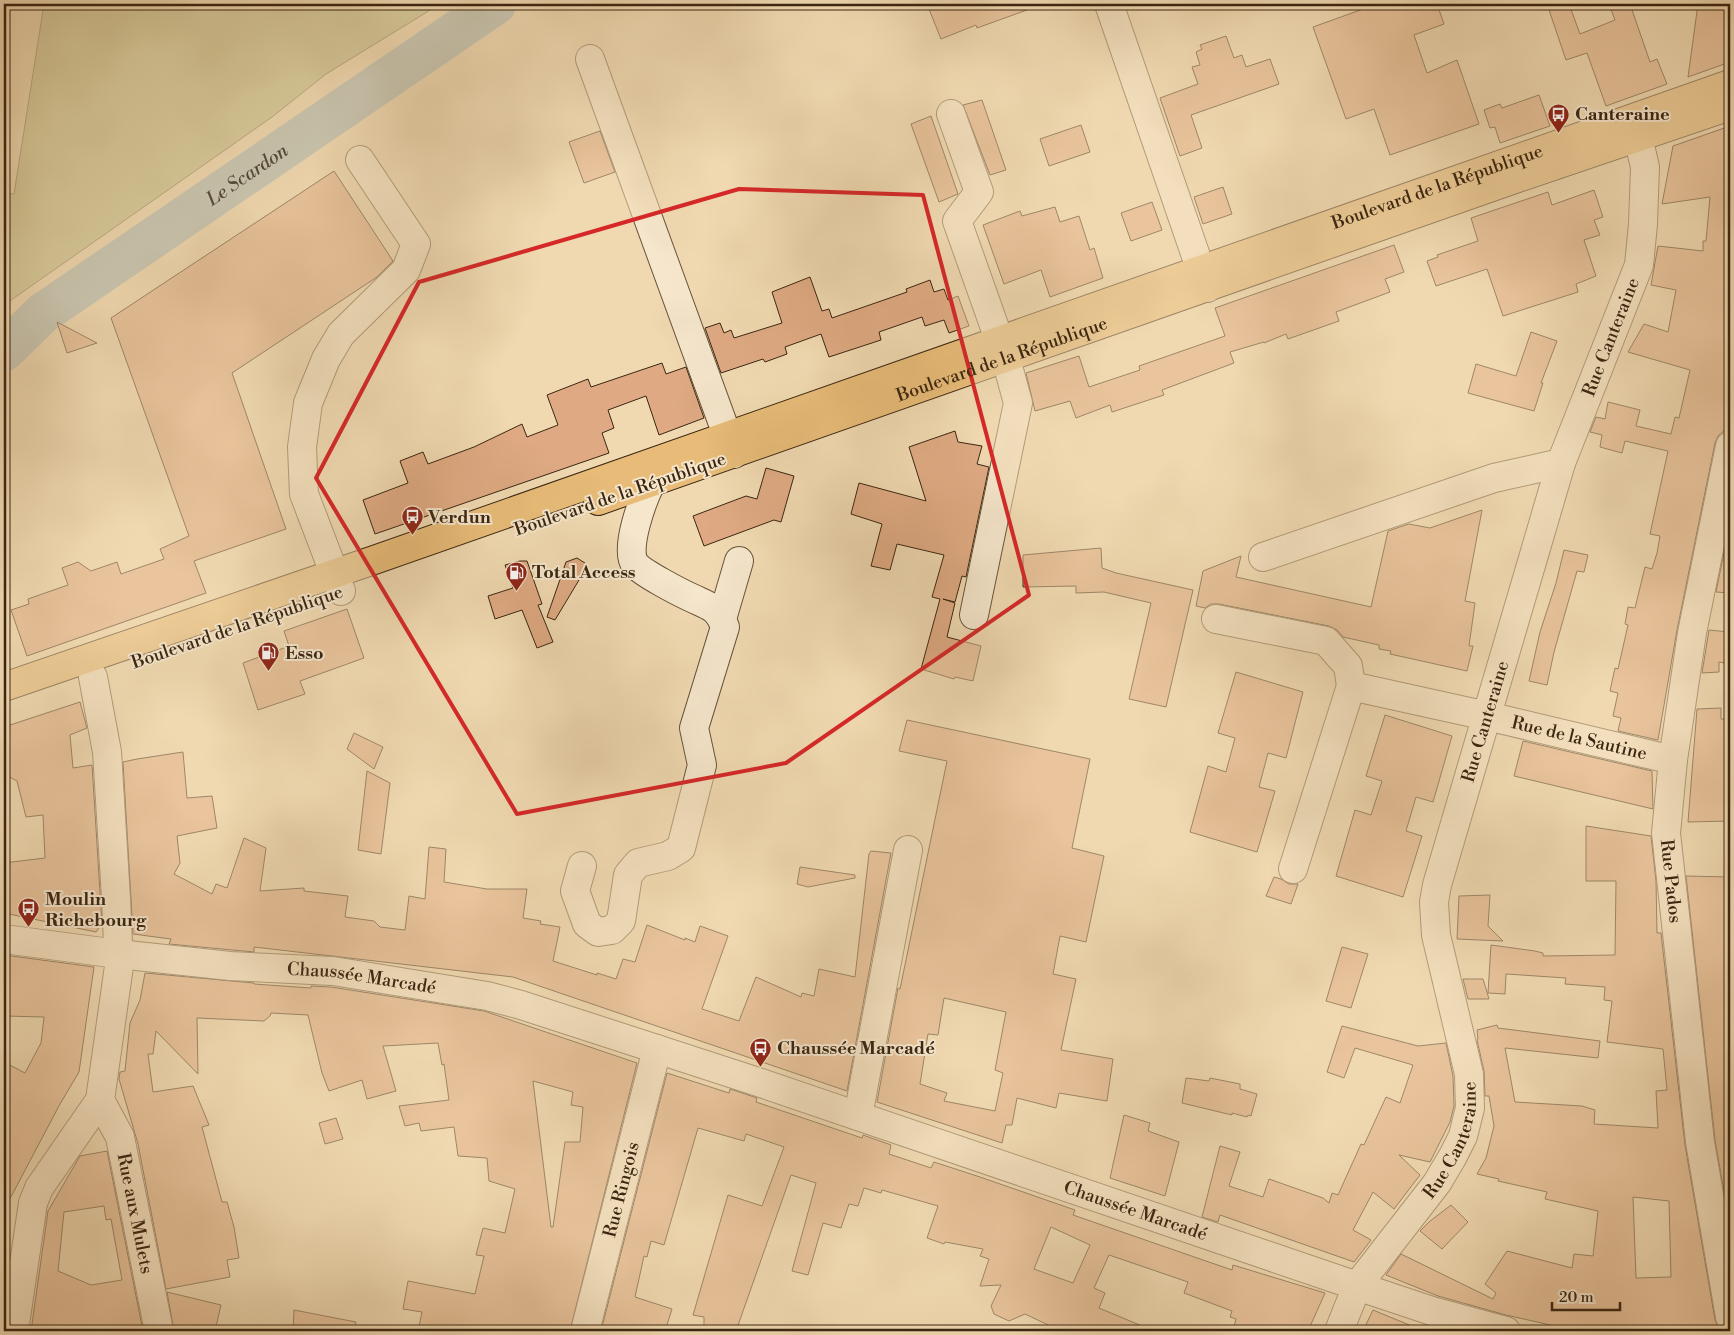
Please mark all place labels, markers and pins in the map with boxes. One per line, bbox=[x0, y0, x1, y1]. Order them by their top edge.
bus stop icon: Canteraine bbox=[1547, 102, 1571, 133]
place label: Canteraine bbox=[1575, 103, 1670, 126]
bus stop icon: Verdun bbox=[400, 505, 424, 536]
place label: Verdun bbox=[427, 506, 491, 529]
fuel station icon: Total Access bbox=[504, 560, 528, 591]
place label: Total Access bbox=[532, 561, 636, 584]
fuel station icon: Esso bbox=[257, 641, 281, 672]
place label: Esso bbox=[285, 642, 324, 665]
place label: Moulin Richebourg bbox=[45, 888, 147, 932]
bus stop icon: Moulin Richebourg bbox=[17, 897, 41, 928]
bus stop icon: Chaussée Marcadé bbox=[749, 1036, 773, 1067]
place label: Chaussée Marcadé bbox=[777, 1037, 935, 1060]

